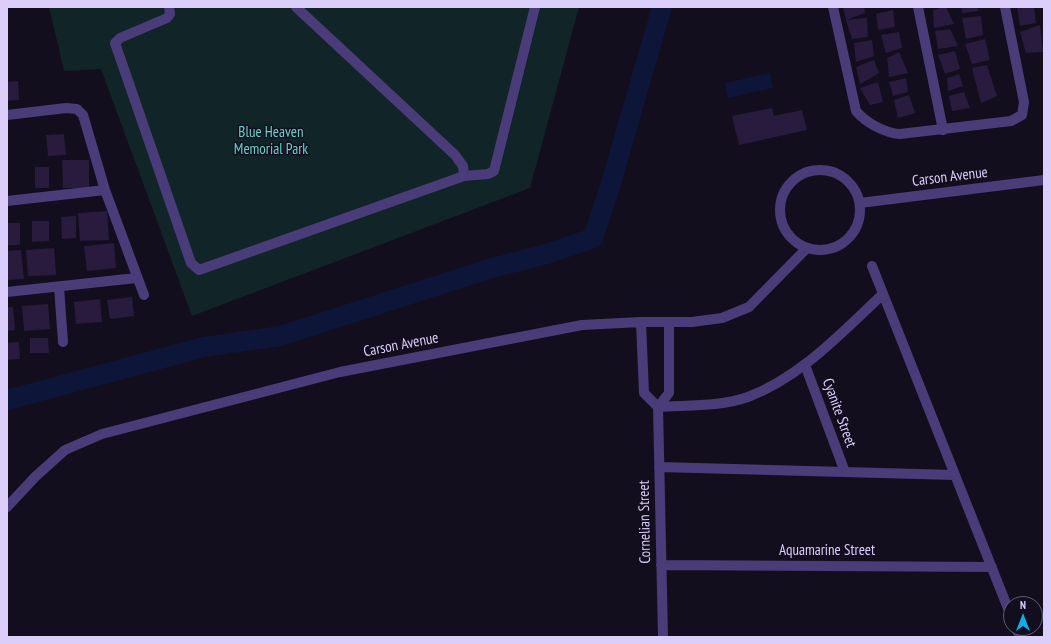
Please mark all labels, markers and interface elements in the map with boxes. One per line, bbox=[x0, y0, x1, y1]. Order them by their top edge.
park label: Blue Heaven Memorial Park bbox=[234, 124, 308, 159]
street label: Carson Avenue bbox=[911, 163, 989, 191]
street label: Carson Avenue bbox=[362, 329, 440, 361]
street label: Cyanite Street bbox=[818, 376, 860, 450]
street label: Cornelian Street bbox=[635, 480, 655, 564]
street label: Aquamarine Street bbox=[779, 542, 875, 560]
north arrow bbox=[1003, 596, 1043, 636]
text: N bbox=[1020, 598, 1026, 612]

